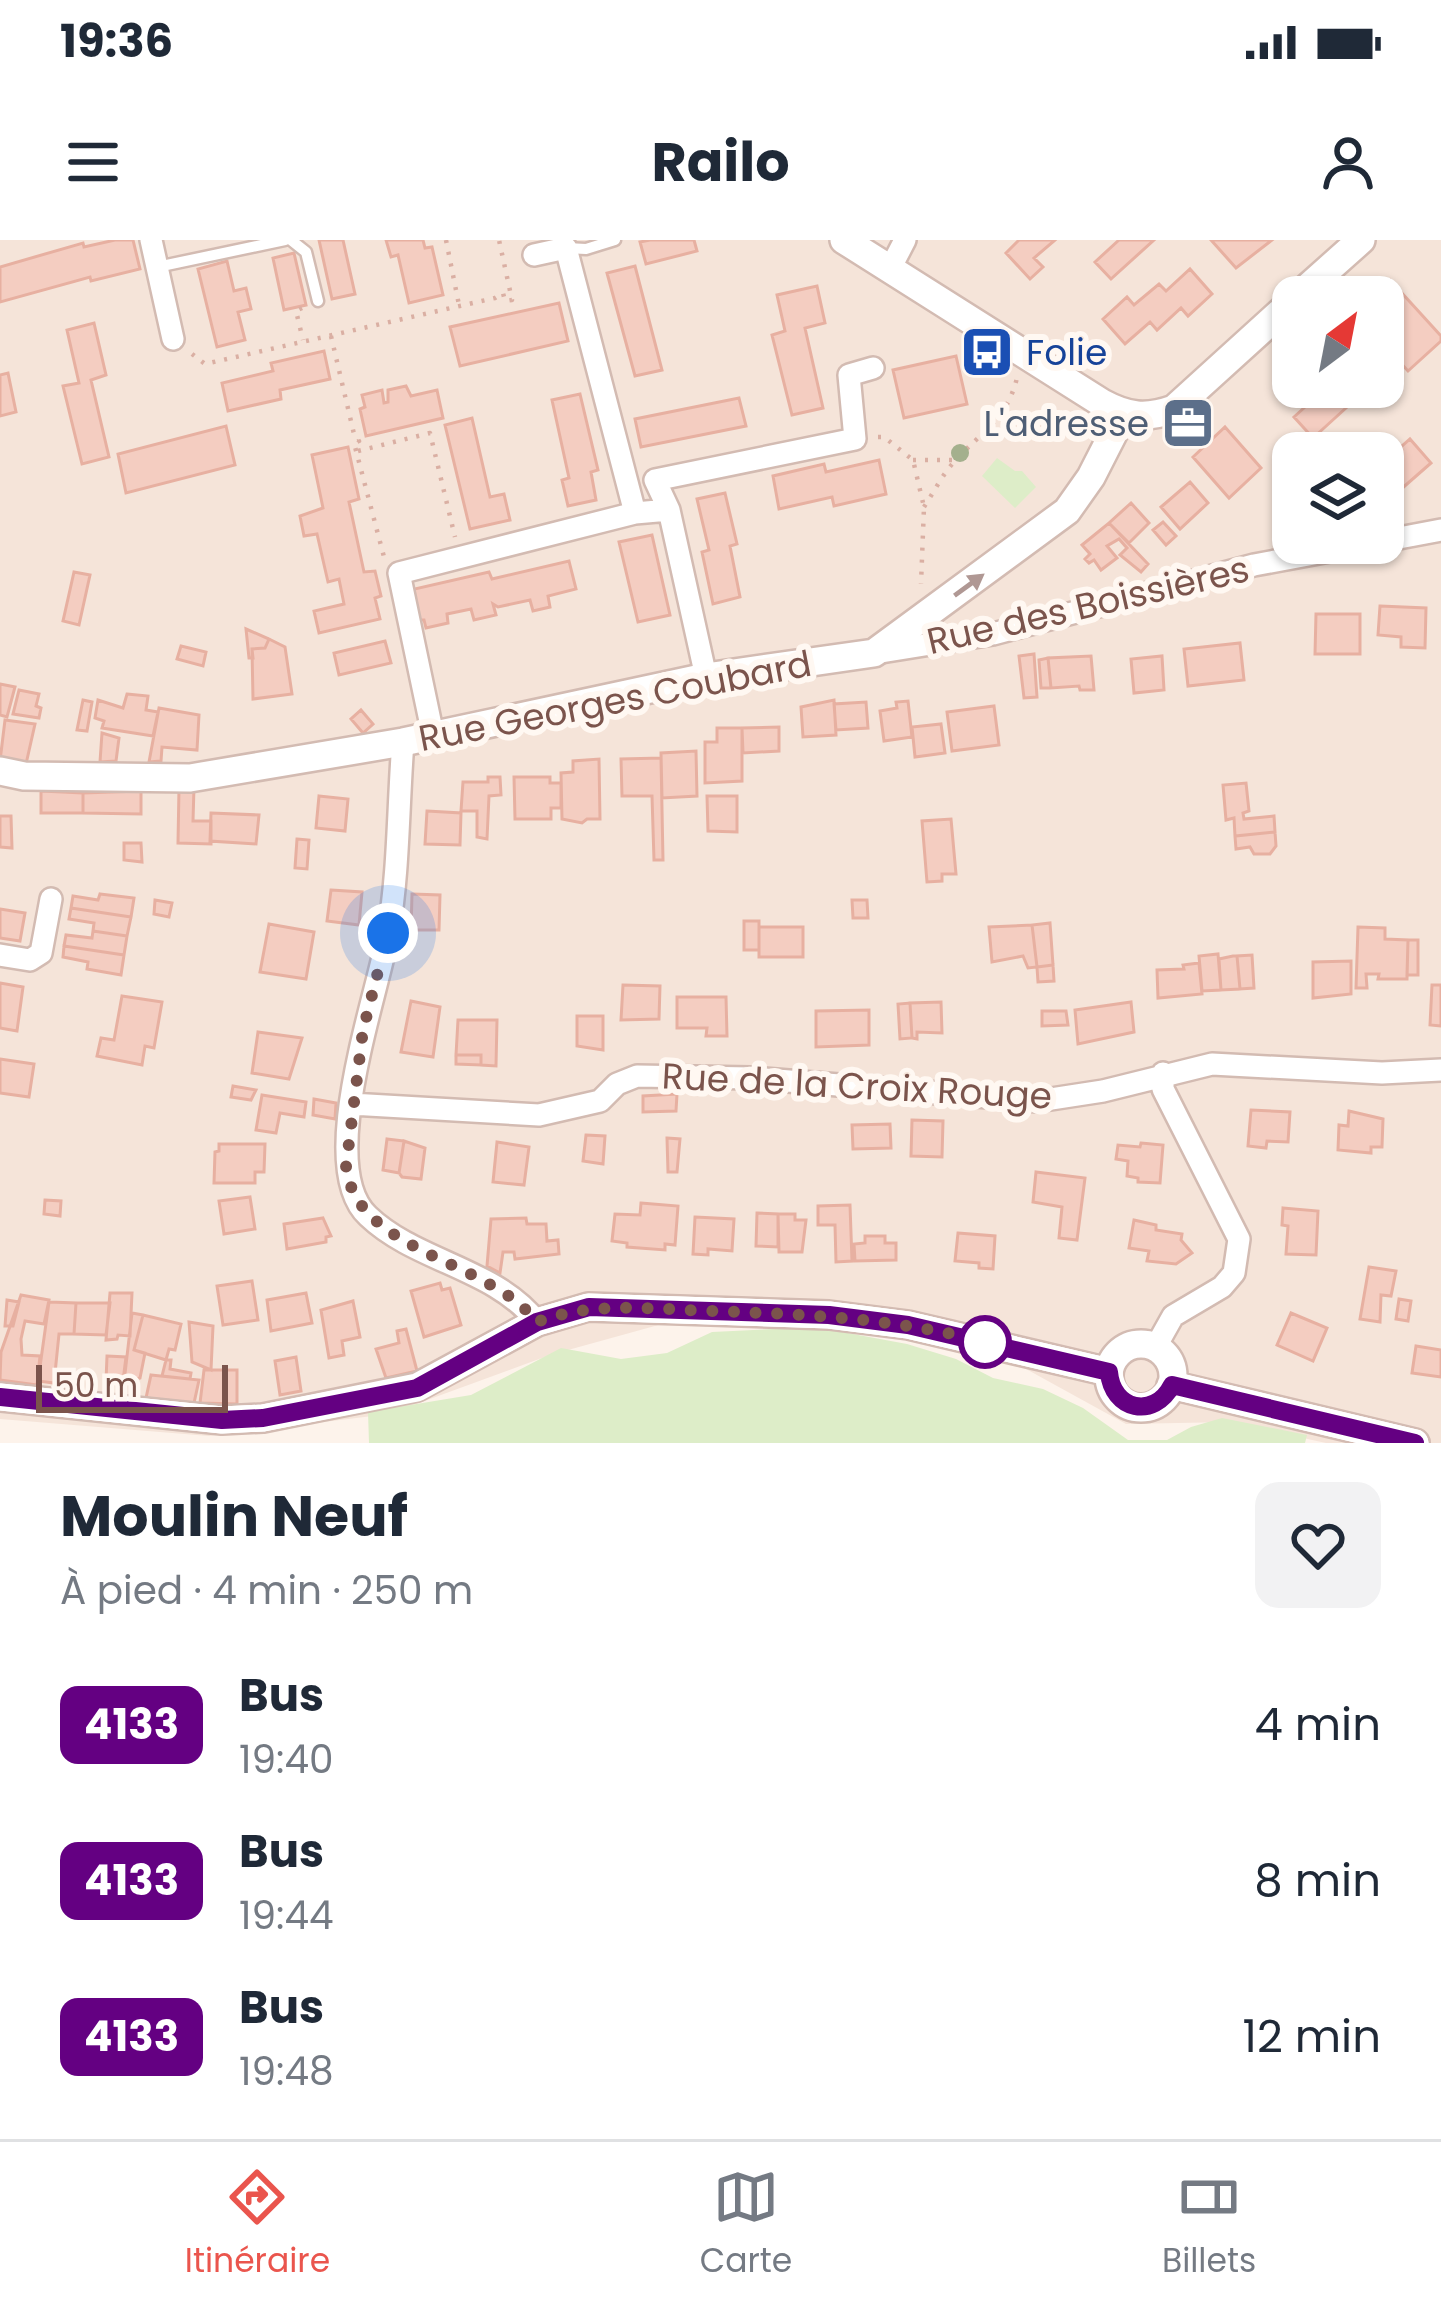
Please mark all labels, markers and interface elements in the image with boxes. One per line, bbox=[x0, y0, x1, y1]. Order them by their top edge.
text: 19:36 bbox=[60, 10, 173, 73]
text: Railo bbox=[651, 124, 790, 200]
icon: menu bbox=[60, 129, 126, 195]
icon: person bbox=[1315, 129, 1381, 195]
north arrow bbox=[1272, 276, 1404, 408]
map controls bbox=[1272, 276, 1404, 564]
bus stop icon: Folie bbox=[959, 324, 1015, 380]
place label: Folie bbox=[1026, 327, 1107, 378]
office icon: L'adresse bbox=[1160, 395, 1216, 451]
place label: L'adresse bbox=[983, 398, 1149, 449]
button: layers bbox=[1272, 432, 1404, 564]
street label: Rue des Boissières bbox=[922, 543, 1254, 667]
one-way arrow bbox=[953, 573, 985, 597]
street label: Rue Georges Coubard bbox=[414, 638, 816, 764]
your location bbox=[358, 903, 418, 963]
street label: Rue de la Croix Rouge bbox=[661, 1050, 1053, 1122]
unlabelled marker bbox=[960, 1317, 1010, 1367]
scale bar bbox=[36, 1359, 228, 1412]
text: 50 m bbox=[54, 1362, 138, 1409]
text: Moulin Neuf bbox=[60, 1476, 408, 1556]
button: heart bbox=[1255, 1482, 1381, 1608]
text: À pied · 4 min · 250 m bbox=[60, 1563, 473, 1618]
text: Bus bbox=[239, 1664, 324, 1727]
text: 4 min bbox=[1254, 1693, 1381, 1756]
text: 4133 bbox=[84, 1695, 179, 1754]
text: 19:40 bbox=[239, 1732, 333, 1787]
text: Bus bbox=[239, 1820, 324, 1883]
text: 8 min bbox=[1254, 1849, 1381, 1912]
text: 4133 bbox=[84, 1851, 179, 1910]
text: 19:44 bbox=[239, 1888, 333, 1943]
text: Bus bbox=[239, 1976, 324, 2039]
text: 12 min bbox=[1242, 2005, 1381, 2068]
text: 4133 bbox=[84, 2007, 179, 2066]
text: 19:48 bbox=[239, 2044, 334, 2099]
tab: Itinéraire bbox=[185, 2164, 330, 2286]
tab: Carte bbox=[700, 2164, 792, 2286]
tab: Billets bbox=[1162, 2164, 1256, 2286]

